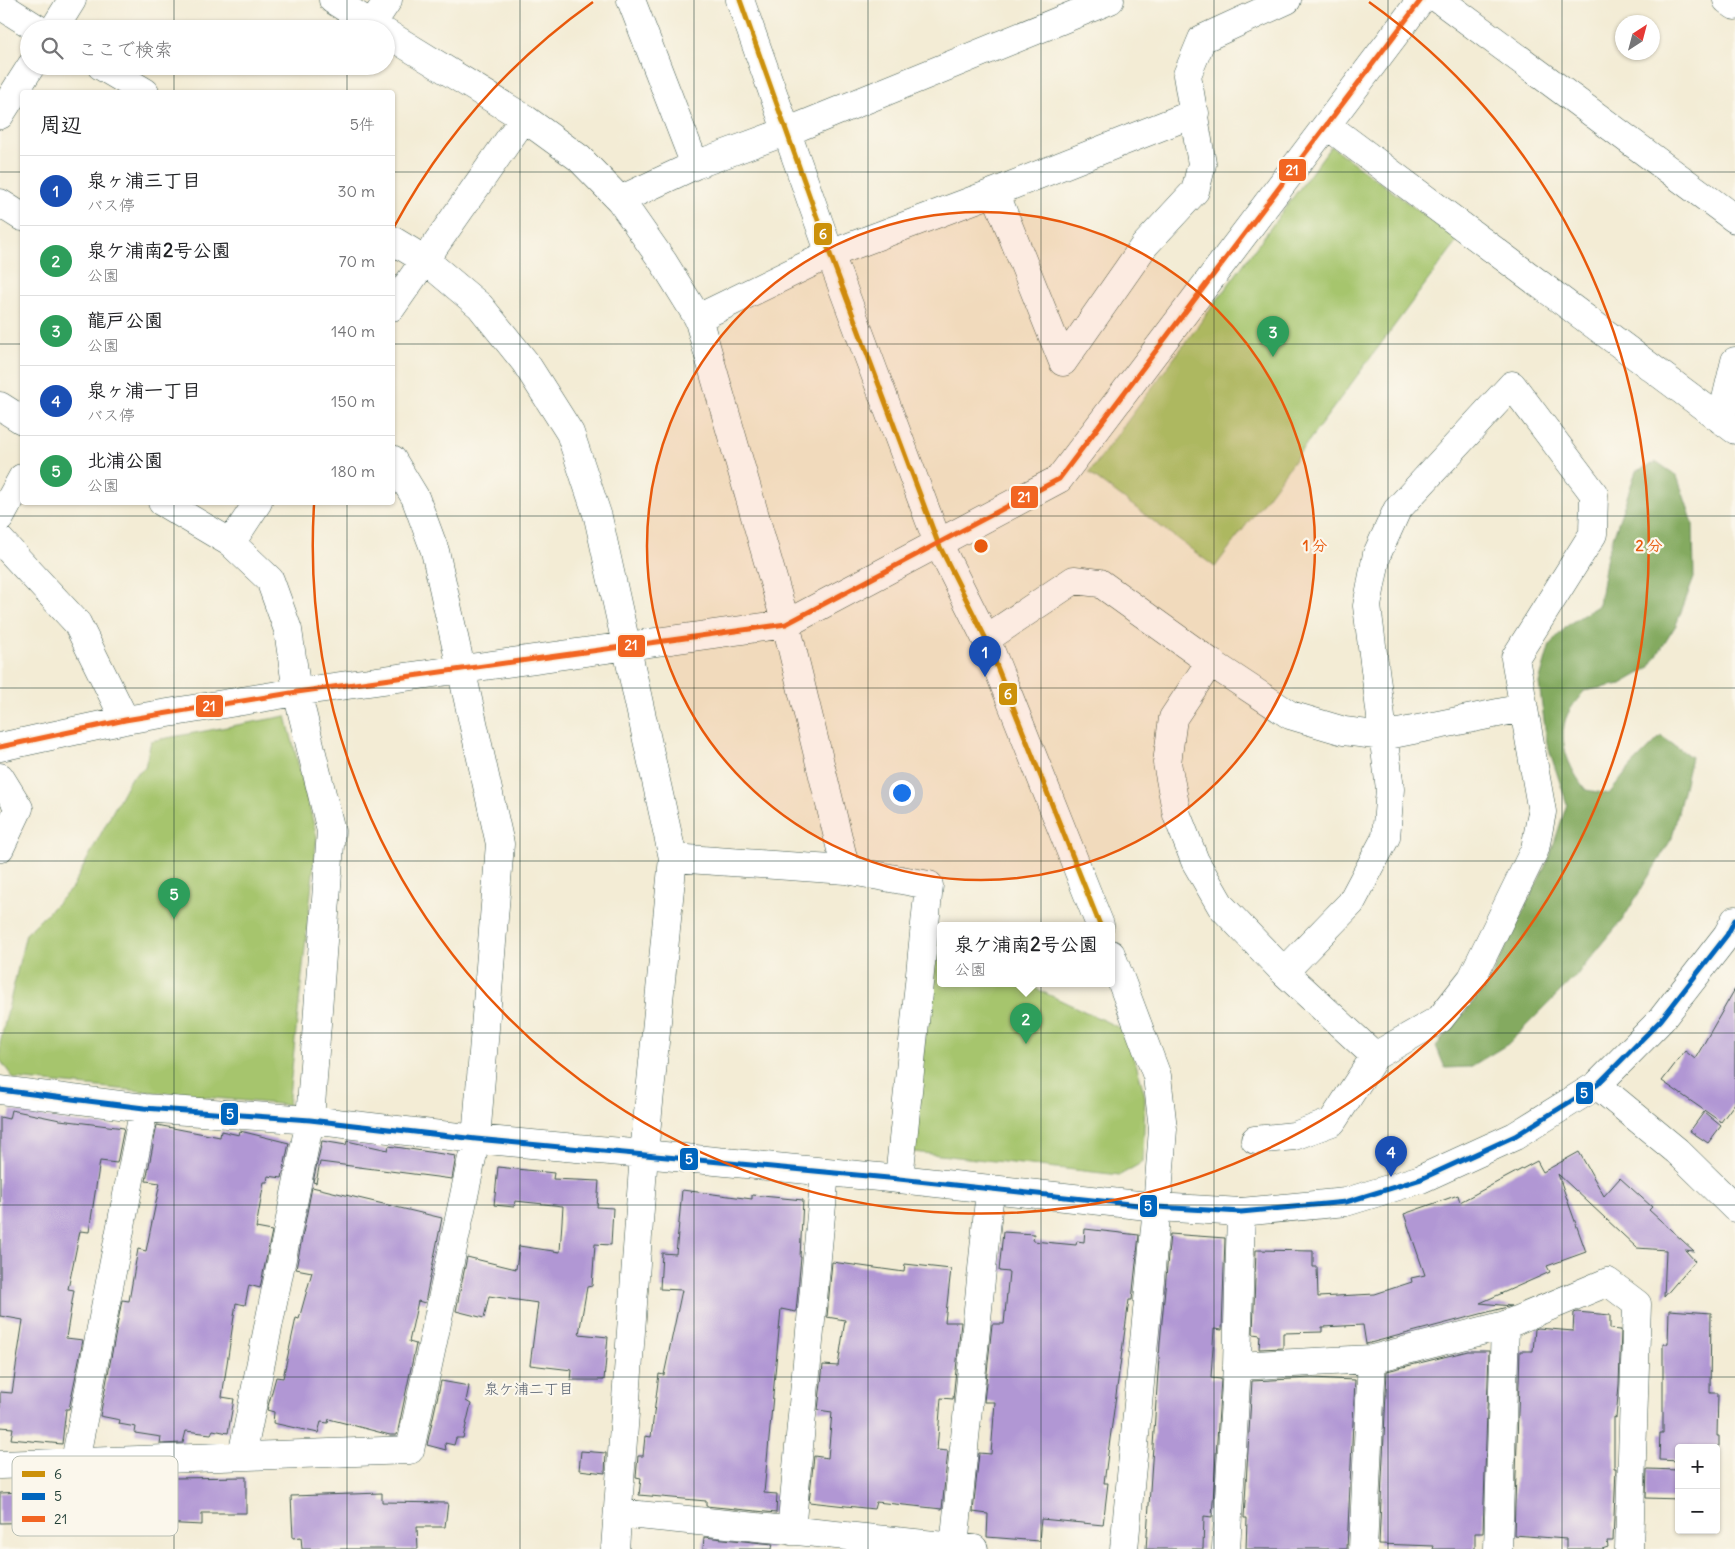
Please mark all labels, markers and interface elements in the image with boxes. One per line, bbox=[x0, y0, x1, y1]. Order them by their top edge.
north arrow bbox=[1615, 15, 1660, 60]
search box bbox=[20, 20, 395, 75]
icon: search bbox=[38, 34, 66, 62]
text: ここで検索 bbox=[78, 37, 173, 61]
text: 周辺 bbox=[40, 111, 82, 138]
text: 5件 bbox=[350, 114, 375, 134]
line badge: 21 bbox=[1278, 158, 1307, 182]
text: 21 bbox=[1285, 161, 1299, 179]
text: 泉ヶ浦三丁目 bbox=[87, 168, 201, 192]
text: 1 bbox=[53, 181, 59, 201]
text: 30 m bbox=[338, 181, 375, 201]
text: バス停 bbox=[87, 195, 135, 215]
line badge: 6 bbox=[813, 222, 833, 246]
text: 6 bbox=[819, 225, 827, 243]
text: 泉ケ浦南2号公園 bbox=[87, 238, 230, 262]
text: 2 bbox=[52, 251, 60, 271]
text: 70 m bbox=[339, 251, 375, 271]
text: 公園 bbox=[87, 265, 119, 285]
text: 龍戸公園 bbox=[87, 308, 163, 332]
pin: 3 bbox=[1257, 316, 1289, 357]
text: 3 bbox=[51, 321, 61, 341]
text: 140 m bbox=[331, 321, 375, 341]
text: 公園 bbox=[87, 335, 119, 355]
text: 泉ヶ浦一丁目 bbox=[87, 378, 201, 402]
text: 4 bbox=[51, 391, 61, 411]
text: 150 m bbox=[331, 391, 375, 411]
text: バス停 bbox=[87, 405, 135, 425]
text: 北浦公園 bbox=[87, 448, 163, 472]
text: 5 bbox=[51, 461, 61, 481]
text: 180 m bbox=[331, 461, 375, 481]
text: 公園 bbox=[87, 475, 119, 495]
line badge: 21 bbox=[1010, 485, 1039, 509]
text: 21 bbox=[1017, 488, 1031, 506]
text: 1 分 bbox=[1303, 536, 1327, 555]
text: 2 分 bbox=[1636, 536, 1662, 555]
centre of rings bbox=[972, 537, 990, 555]
line badge: 21 bbox=[617, 634, 646, 658]
text: 21 bbox=[624, 636, 638, 654]
pin: 1 bbox=[969, 636, 1001, 677]
line badge: 6 bbox=[998, 682, 1018, 706]
text: 6 bbox=[1004, 685, 1012, 703]
line badge: 21 bbox=[195, 694, 224, 718]
text: 21 bbox=[202, 697, 216, 715]
your location bbox=[889, 780, 915, 806]
pin: 5 bbox=[158, 878, 190, 919]
popup bbox=[937, 922, 1115, 987]
text: 泉ケ浦南2号公園 bbox=[954, 932, 1098, 956]
text: 公園 bbox=[954, 959, 986, 979]
pin: 2 bbox=[1010, 1003, 1042, 1044]
line badge: 5 bbox=[1575, 1081, 1594, 1105]
text: 5 bbox=[1580, 1084, 1588, 1102]
line badge: 5 bbox=[220, 1102, 239, 1126]
text: 5 bbox=[226, 1105, 234, 1123]
pin: 4 bbox=[1375, 1136, 1407, 1177]
line badge: 5 bbox=[679, 1147, 699, 1171]
text: 5 bbox=[685, 1150, 693, 1168]
line badge: 5 bbox=[1139, 1194, 1158, 1218]
text: 5 bbox=[1144, 1197, 1152, 1215]
district label: 泉ケ浦二丁目 bbox=[484, 1379, 574, 1398]
map controls bbox=[1675, 1444, 1720, 1534]
button: + bbox=[1675, 1444, 1720, 1489]
legend bbox=[12, 1456, 178, 1536]
text: 6 bbox=[54, 1465, 62, 1483]
text: 5 bbox=[54, 1487, 62, 1505]
button: − bbox=[1675, 1489, 1720, 1534]
text: 21 bbox=[54, 1510, 67, 1528]

